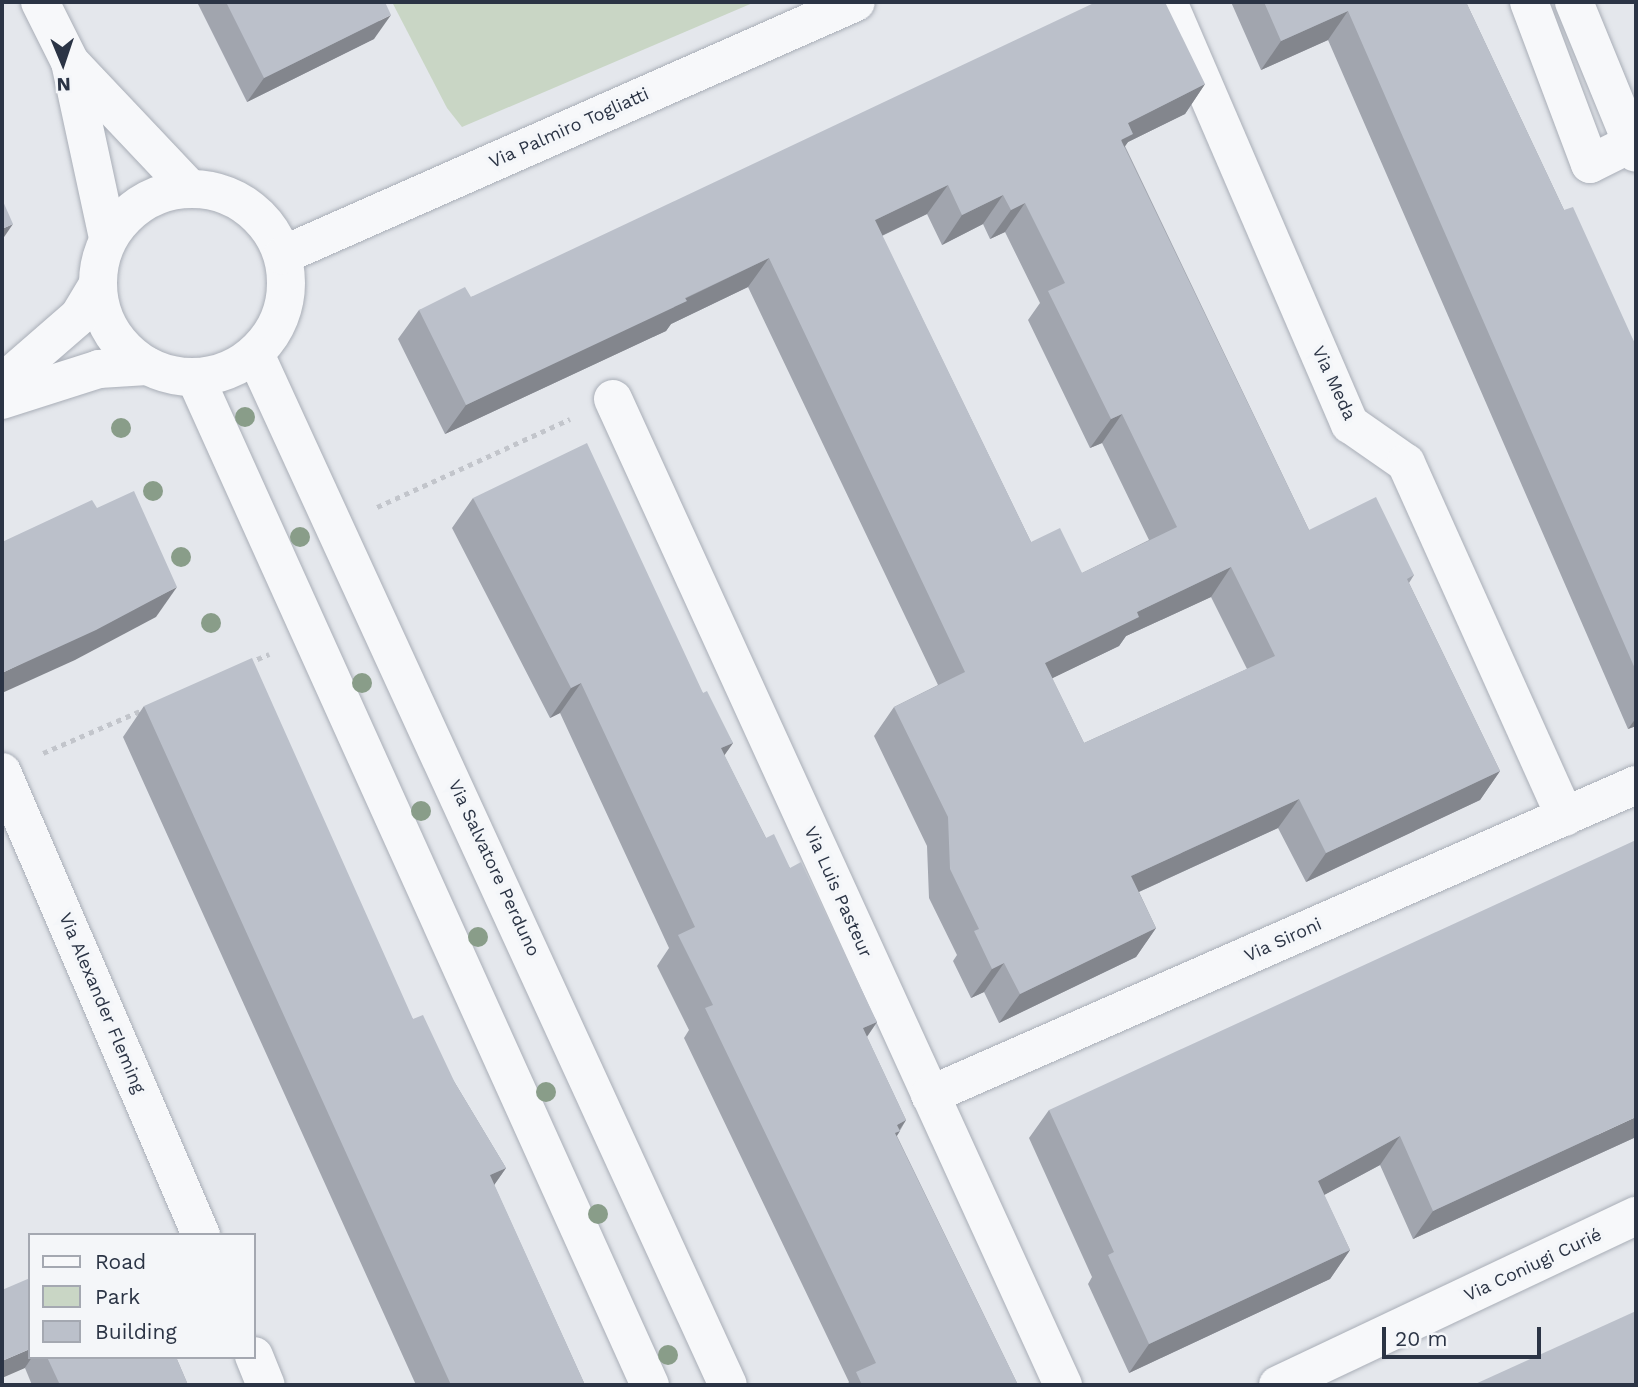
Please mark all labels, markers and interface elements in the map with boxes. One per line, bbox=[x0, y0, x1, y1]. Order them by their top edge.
north arrow bbox=[28, 28, 98, 98]
text: N bbox=[56, 73, 71, 96]
street label: Via Palmiro Togliatti bbox=[485, 83, 653, 173]
street label: Via Meda bbox=[1307, 342, 1361, 424]
street label: Via Salvatore Perduno bbox=[443, 776, 545, 960]
street label: Via Luis Pasteur bbox=[799, 823, 877, 961]
street label: Via Alexander Fleming bbox=[54, 909, 150, 1097]
street label: Via Sironi bbox=[1241, 913, 1325, 967]
street label: Via Coniugi Curié bbox=[1461, 1224, 1605, 1306]
legend bbox=[28, 1233, 256, 1359]
text: Road bbox=[95, 1249, 146, 1274]
text: Park bbox=[95, 1284, 140, 1309]
scale bar bbox=[1386, 1314, 1545, 1358]
text: Building bbox=[95, 1319, 177, 1344]
text: 20 m bbox=[1395, 1326, 1447, 1351]

